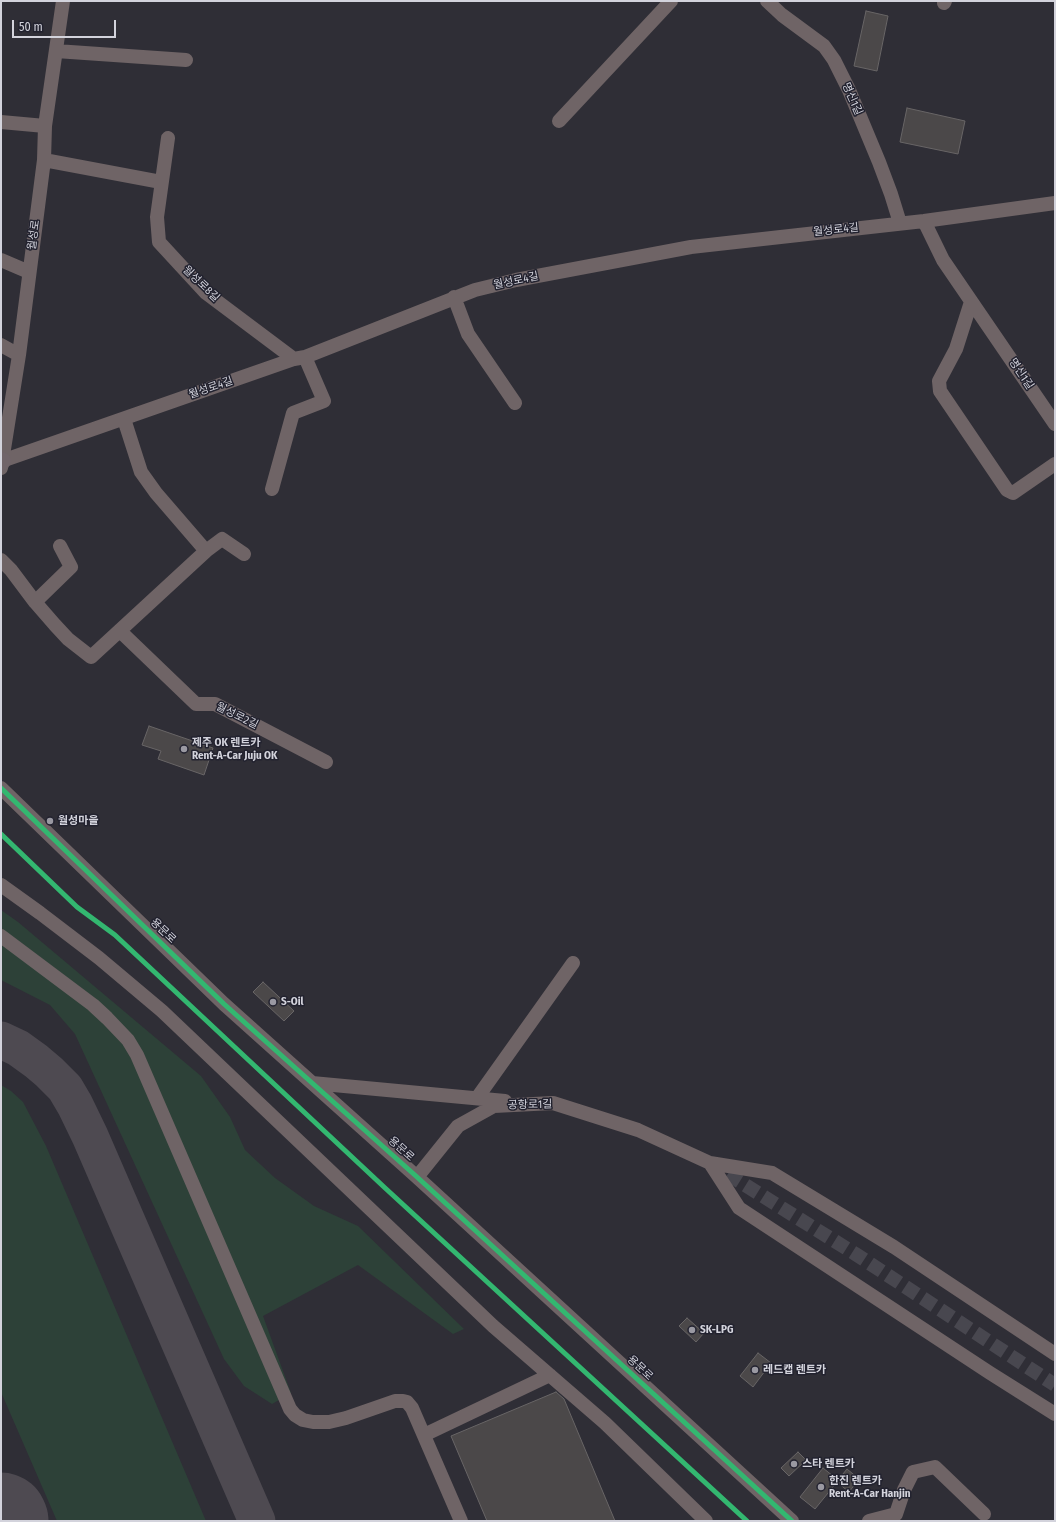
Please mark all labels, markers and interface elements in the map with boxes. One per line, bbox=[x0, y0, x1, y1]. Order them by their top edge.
scale bar bbox=[14, 12, 118, 38]
text: 50 m bbox=[19, 20, 43, 34]
street label: 명신1길 bbox=[839, 80, 865, 118]
street label: 월성로 bbox=[25, 219, 43, 251]
street label: 월성로4길 bbox=[813, 221, 859, 239]
street label: 월성로8길 bbox=[180, 263, 222, 305]
street label: 월성로4길 bbox=[492, 270, 540, 292]
street label: 명신1길 bbox=[1006, 356, 1036, 392]
street label: 월성로4길 bbox=[187, 374, 235, 402]
street label: 월성로2길 bbox=[214, 700, 260, 732]
place label: 제주 OK 렌트카 Rent-A-Car Juju OK bbox=[192, 736, 277, 762]
marker: 제주 OK 렌트카 Rent-A-Car Juju OK bbox=[179, 744, 189, 754]
place label: 월성마을 bbox=[58, 814, 98, 828]
marker: 월성마을 bbox=[45, 816, 55, 826]
street label: 용문로 bbox=[147, 916, 179, 946]
place label: S-Oil bbox=[281, 995, 304, 1009]
marker: S-Oil bbox=[268, 997, 278, 1007]
street label: 공항로1길 bbox=[508, 1098, 552, 1112]
street label: 용문로 bbox=[385, 1134, 417, 1164]
place label: SK-LPG bbox=[700, 1323, 733, 1337]
marker: SK-LPG bbox=[687, 1325, 697, 1335]
street label: 용문로 bbox=[624, 1353, 656, 1383]
place label: 레드캡 렌트카 bbox=[763, 1363, 826, 1377]
marker: 레드캡 렌트카 bbox=[750, 1365, 760, 1375]
place label: 스타 렌트카 bbox=[802, 1457, 855, 1471]
marker: 스타 렌트카 bbox=[789, 1459, 799, 1469]
place label: 한진 렌트카 Rent-A-Car Hanjin bbox=[829, 1474, 911, 1500]
marker: 한진 렌트카 Rent-A-Car Hanjin bbox=[816, 1482, 826, 1492]

